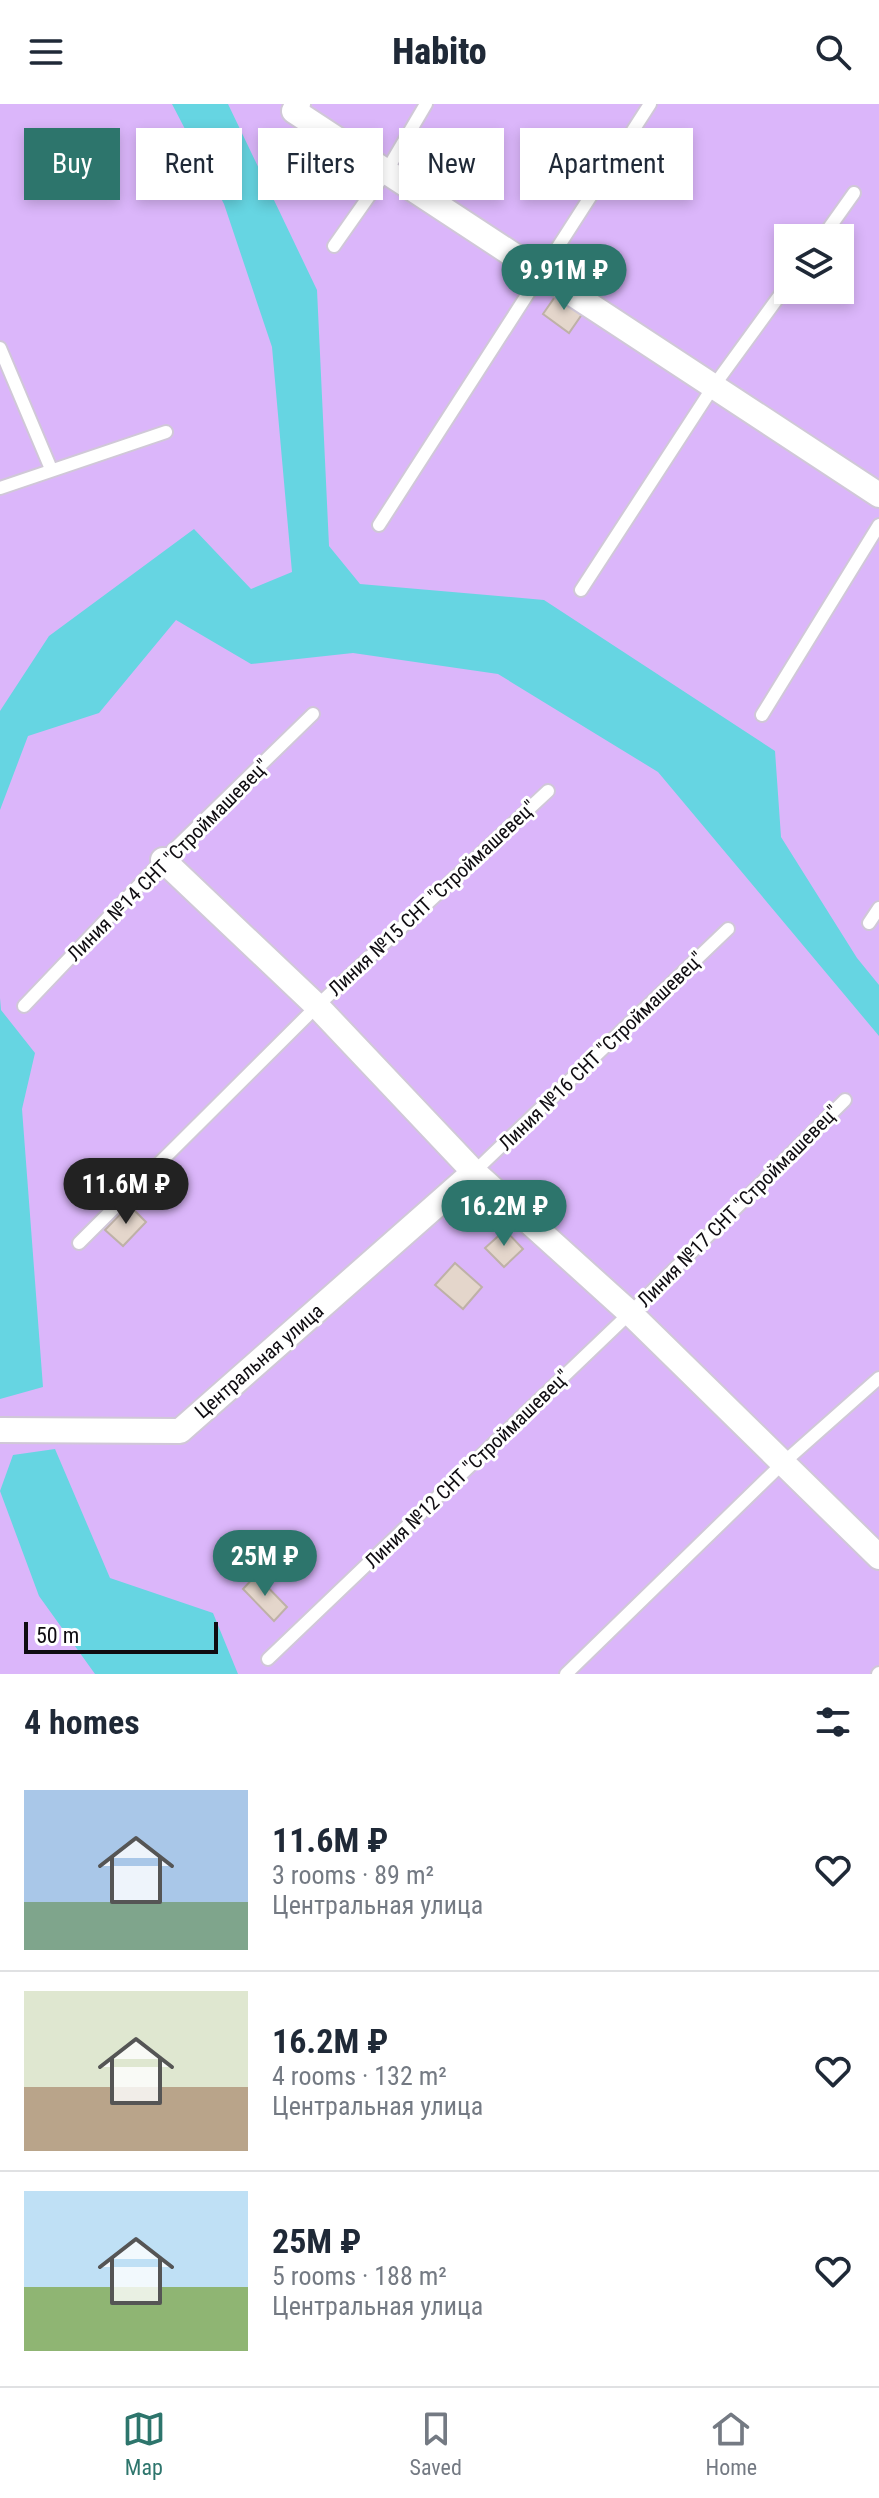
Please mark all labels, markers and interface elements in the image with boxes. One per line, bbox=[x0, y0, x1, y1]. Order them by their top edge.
icon: menu bbox=[24, 30, 68, 74]
icon: search bbox=[811, 30, 855, 74]
text: Habito bbox=[392, 31, 487, 73]
chip: Buy bbox=[24, 128, 120, 200]
chip: Rent bbox=[136, 128, 242, 200]
chip: Filters bbox=[258, 128, 383, 200]
chip: New bbox=[399, 128, 504, 200]
chip: Apartment bbox=[520, 128, 693, 200]
map controls bbox=[774, 224, 854, 304]
button: layers bbox=[774, 224, 854, 304]
pin: 9.91M ₽ bbox=[490, 244, 638, 312]
text: 9.91M ₽ bbox=[520, 255, 608, 285]
street label: Линия №14 СНТ "Строймашевец" bbox=[62, 754, 274, 966]
street label: Линия №15 СНТ "Строймашевец" bbox=[323, 795, 541, 1001]
street label: Линия №16 СНТ "Строймашевец" bbox=[493, 947, 709, 1155]
street label: Линия №17 СНТ "Строймашевец" bbox=[632, 1100, 844, 1312]
pin: 11.6M ₽ bbox=[52, 1158, 200, 1226]
text: 11.6M ₽ bbox=[82, 1169, 170, 1199]
pin: 16.2M ₽ bbox=[430, 1180, 578, 1248]
text: 16.2M ₽ bbox=[460, 1191, 548, 1221]
street label: Центральная улица bbox=[190, 1299, 328, 1423]
street label: Линия №12 СНТ "Строймашевец" bbox=[359, 1365, 575, 1573]
pin: 25M ₽ bbox=[209, 1530, 321, 1598]
text: 25M ₽ bbox=[231, 1541, 299, 1571]
scale bar bbox=[24, 1618, 218, 1654]
text: 50 m bbox=[36, 1623, 79, 1648]
icon: filters bbox=[811, 1700, 855, 1744]
text: 4 homes bbox=[24, 1702, 140, 1742]
text: 11.6M ₽ bbox=[272, 1820, 388, 1860]
icon: home bbox=[88, 1822, 184, 1918]
icon: heart bbox=[811, 1848, 855, 1892]
text: 3 rooms · 89 m² bbox=[272, 1860, 434, 1890]
text: Центральная улица bbox=[272, 1890, 483, 1920]
text: 16.2M ₽ bbox=[272, 2021, 388, 2061]
icon: home bbox=[88, 2023, 184, 2119]
icon: heart bbox=[811, 2049, 855, 2093]
text: 4 rooms · 132 m² bbox=[272, 2061, 447, 2091]
text: Центральная улица bbox=[272, 2091, 483, 2121]
text: 25M ₽ bbox=[272, 2221, 361, 2261]
icon: home bbox=[88, 2223, 184, 2319]
icon: heart bbox=[811, 2249, 855, 2293]
text: 5 rooms · 188 m² bbox=[272, 2261, 447, 2291]
text: Центральная улица bbox=[272, 2291, 483, 2321]
tab: Map bbox=[122, 2407, 166, 2480]
tab: Saved bbox=[410, 2407, 462, 2480]
tab: Home bbox=[706, 2407, 757, 2480]

